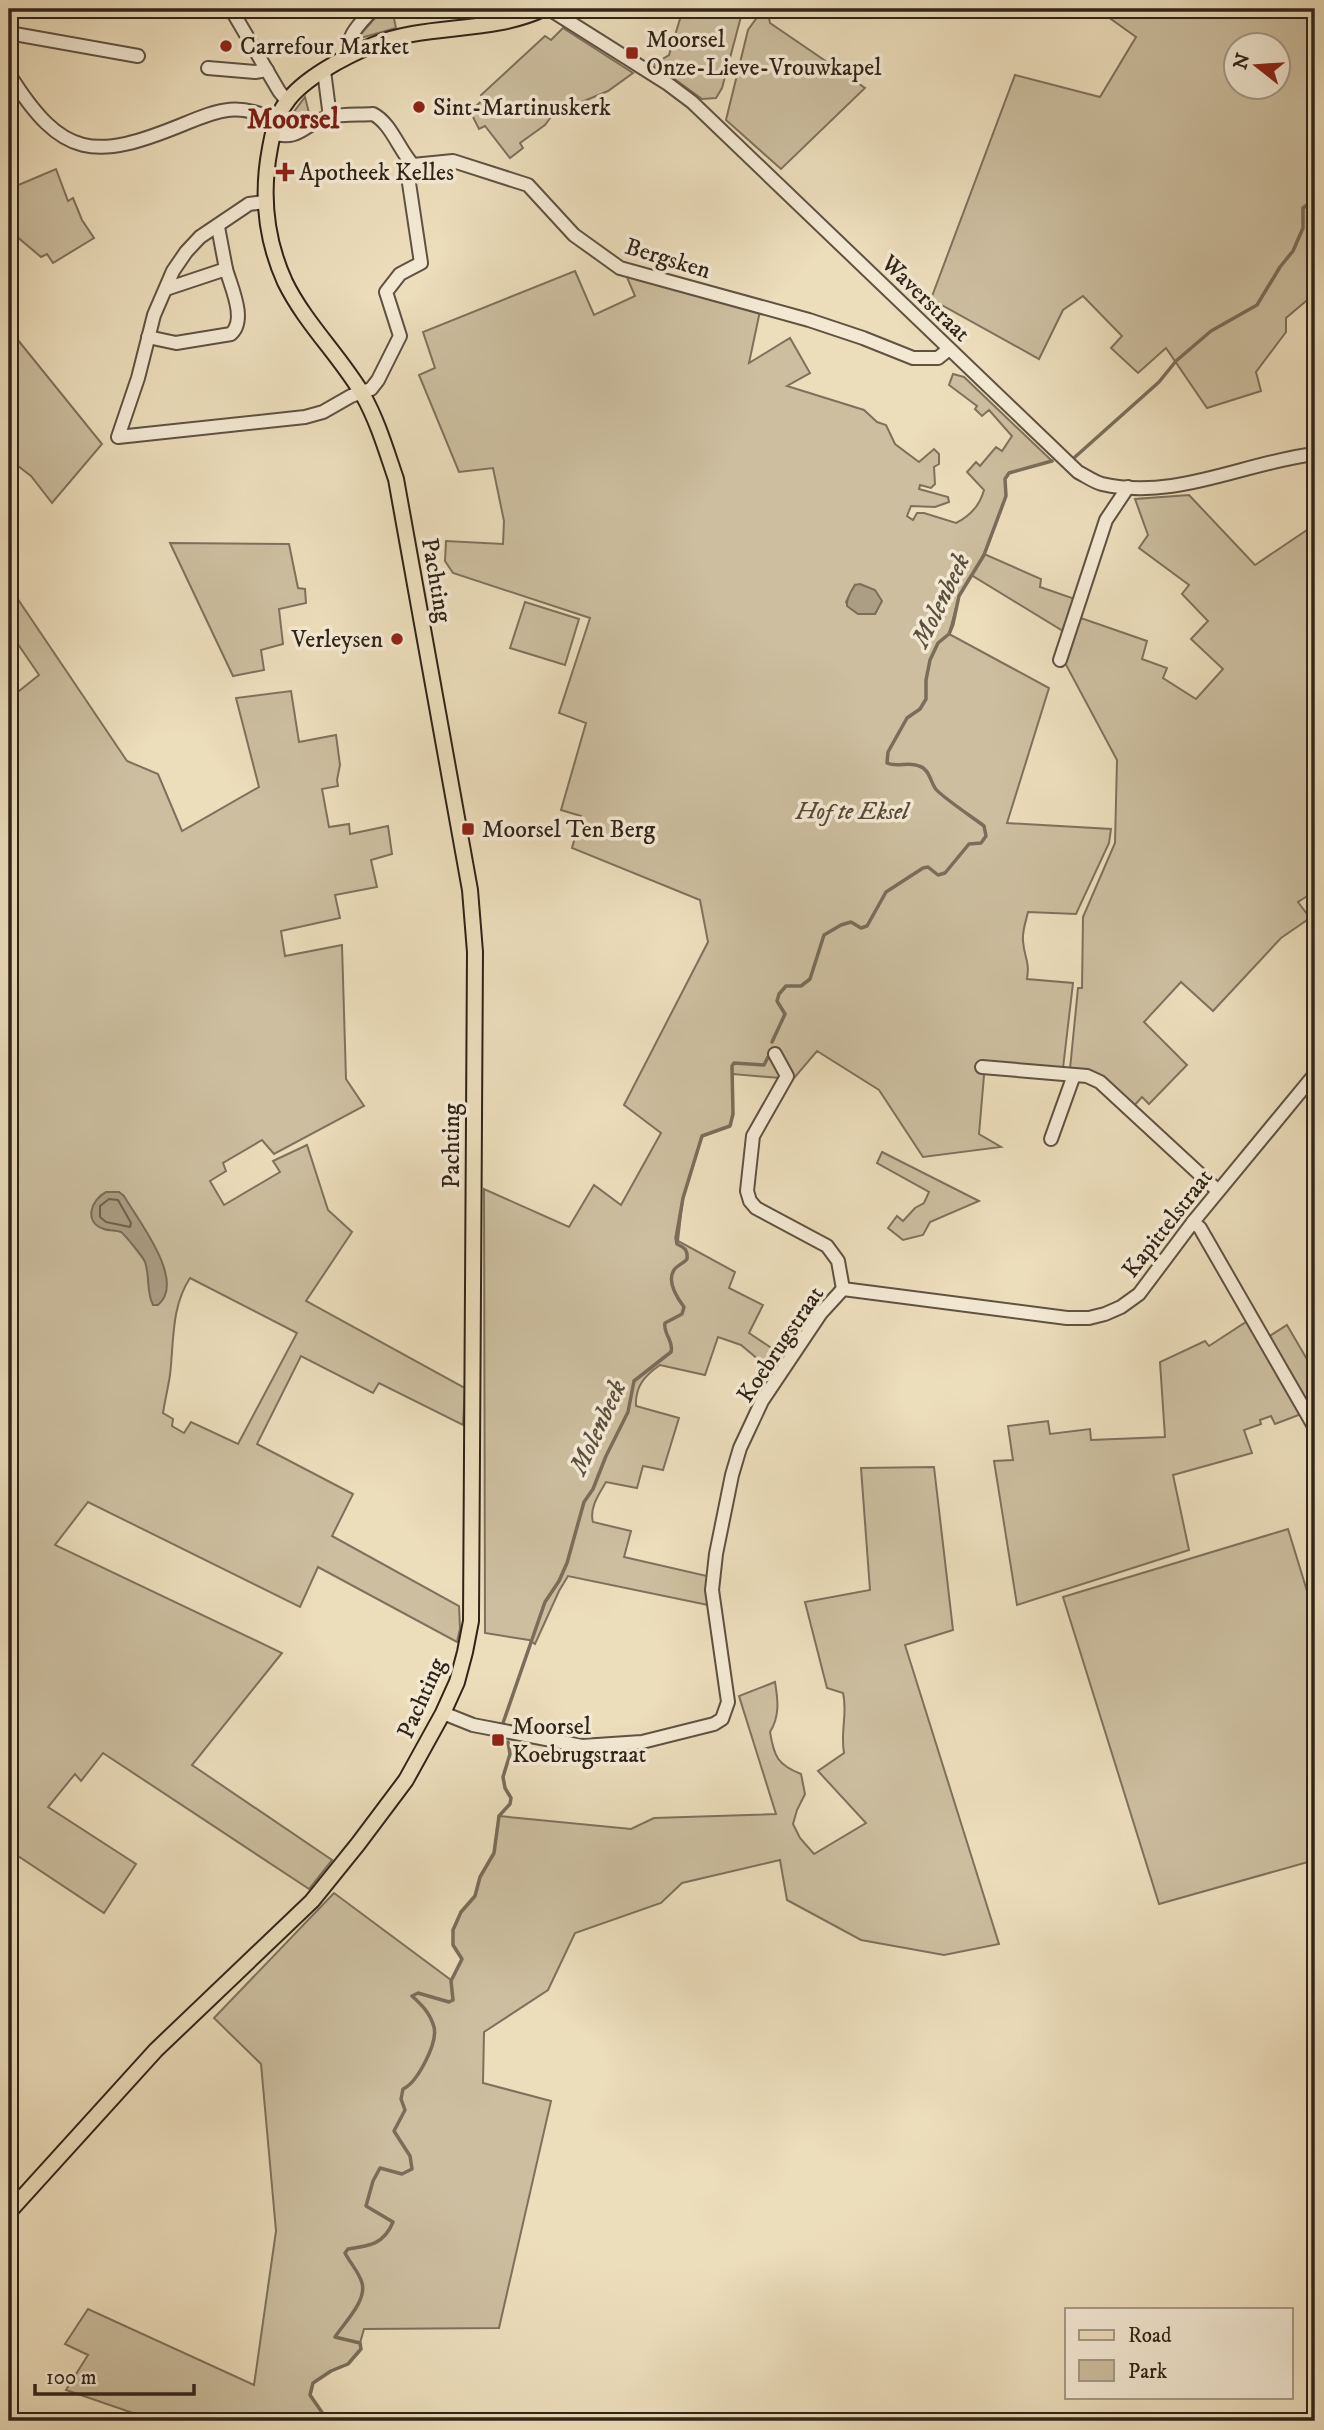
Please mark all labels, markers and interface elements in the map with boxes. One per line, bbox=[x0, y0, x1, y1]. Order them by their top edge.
place label: Moorsel Onze-Lieve-Vrouwkapel bbox=[646, 25, 882, 83]
place label: Carrefour Market bbox=[240, 32, 409, 62]
north arrow bbox=[1222, 32, 1292, 102]
marker: Carrefour Market bbox=[218, 38, 234, 54]
marker: Moorsel Onze-Lieve-Vrouwkapel bbox=[624, 45, 640, 61]
text: N bbox=[1229, 50, 1256, 72]
place label: Sint-Martinuskerk bbox=[433, 93, 611, 123]
marker: Sint-Martinuskerk bbox=[411, 99, 427, 115]
district label: Moorsel bbox=[247, 102, 340, 137]
place label: Apotheek Kelles bbox=[299, 158, 454, 188]
marker: Apotheek Kelles bbox=[277, 164, 293, 180]
street label: Bergsken bbox=[621, 232, 715, 286]
street label: Waverstraat bbox=[874, 248, 976, 349]
street label: Pachting bbox=[414, 536, 458, 625]
water label: Molenbeek bbox=[904, 548, 978, 655]
place label: Verleysen bbox=[290, 625, 383, 655]
marker: Verleysen bbox=[389, 631, 405, 647]
park label: Hof te Eksel bbox=[794, 797, 911, 827]
place label: Moorsel Ten Berg bbox=[482, 815, 656, 845]
marker: Moorsel Ten Berg bbox=[460, 821, 476, 837]
street label: Pachting bbox=[437, 1103, 467, 1189]
street label: Kapittelstraat bbox=[1116, 1163, 1220, 1284]
street label: Koebrugstraat bbox=[731, 1280, 831, 1409]
water label: Molenbeek bbox=[561, 1375, 635, 1482]
street label: Pachting bbox=[391, 1653, 453, 1743]
place label: Moorsel Koebrugstraat bbox=[512, 1712, 647, 1770]
marker: Moorsel Koebrugstraat bbox=[490, 1732, 506, 1748]
legend bbox=[1065, 2308, 1292, 2398]
text: Road bbox=[1128, 2323, 1172, 2349]
scale bar bbox=[35, 2353, 194, 2397]
text: Park bbox=[1128, 2359, 1168, 2385]
text: 100 m bbox=[46, 2365, 97, 2391]

